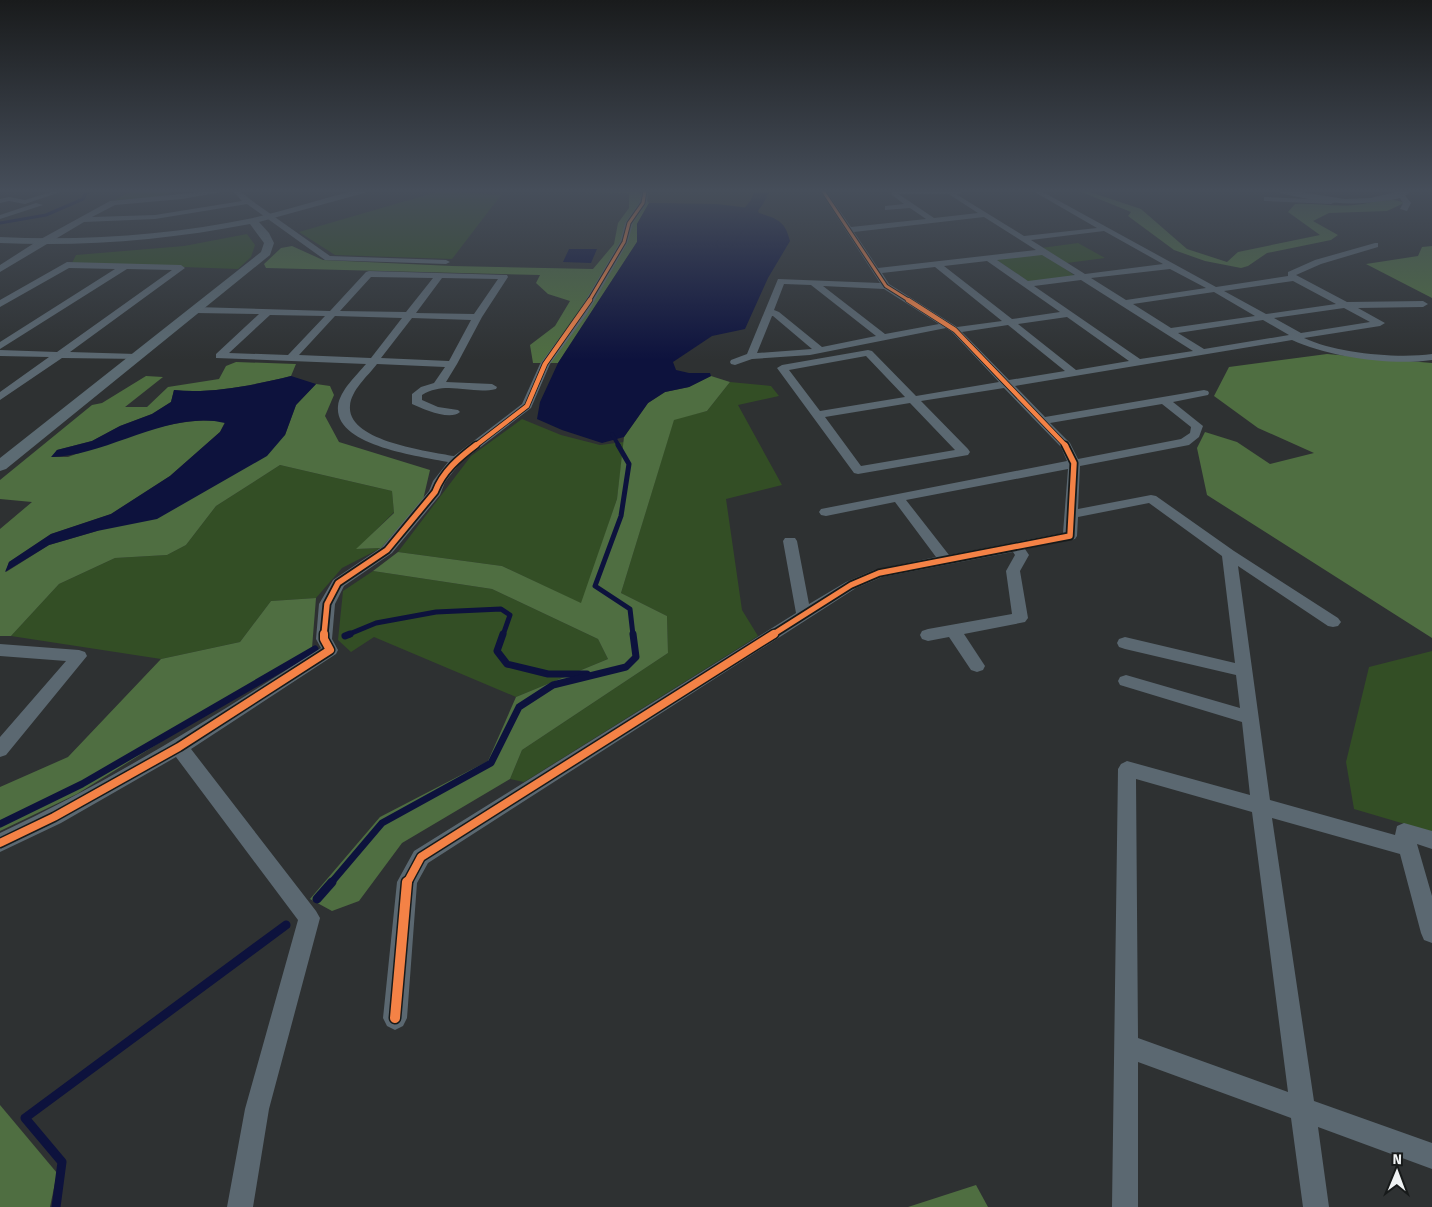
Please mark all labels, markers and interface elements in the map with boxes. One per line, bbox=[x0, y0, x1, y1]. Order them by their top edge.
north arrow bbox=[1372, 1147, 1422, 1197]
text: N bbox=[1392, 1151, 1402, 1168]

